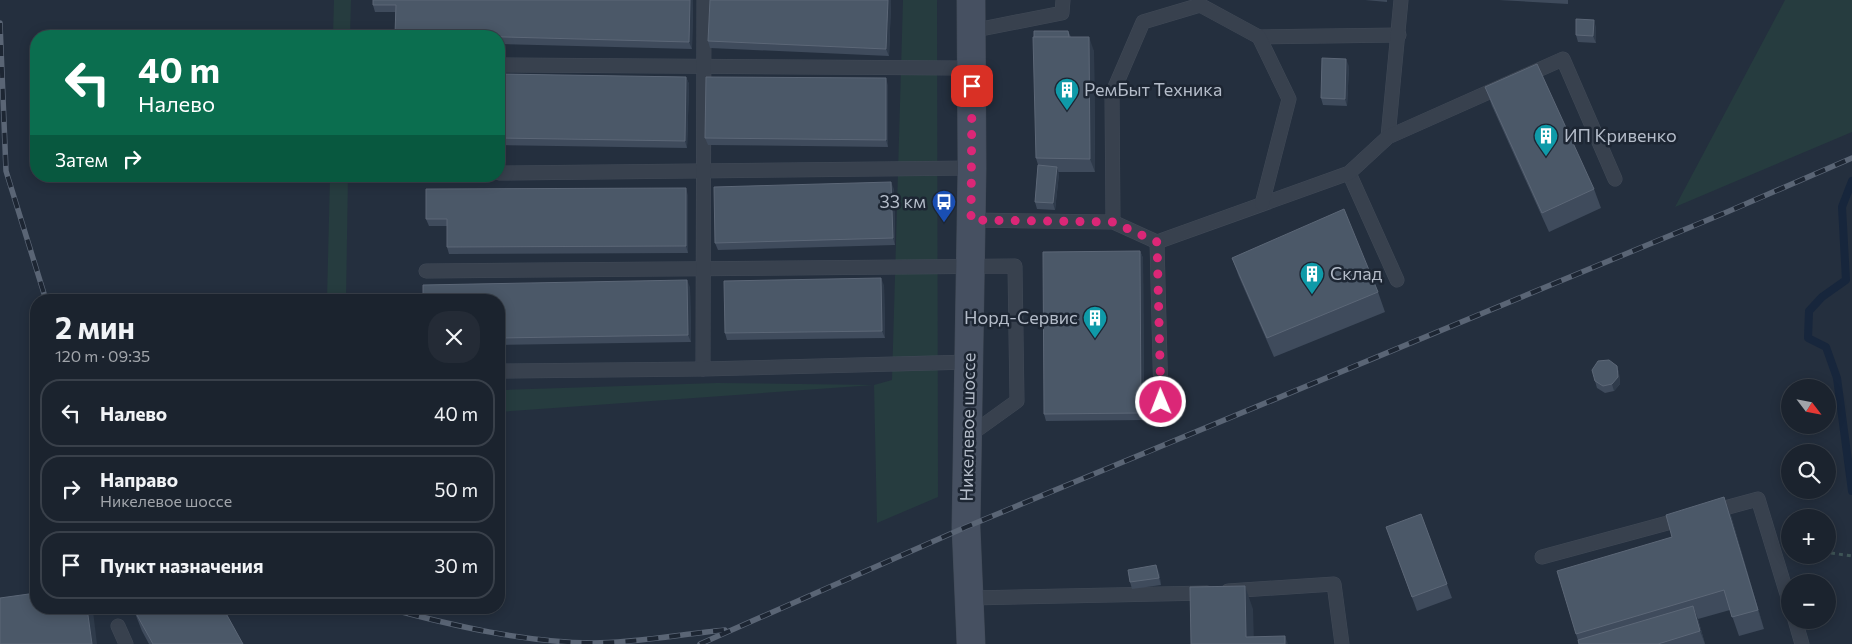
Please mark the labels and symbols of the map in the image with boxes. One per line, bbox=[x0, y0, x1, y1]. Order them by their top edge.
pin bbox=[951, 65, 993, 107]
building icon: РемБыт Техника bbox=[1054, 77, 1080, 111]
place label: РемБыт Техника bbox=[1084, 78, 1222, 100]
building icon: ИП Кривенко bbox=[1533, 123, 1559, 157]
place label: ИП Кривенко bbox=[1564, 124, 1677, 146]
bus stop icon: 33 км bbox=[931, 189, 957, 223]
place label: 33 км bbox=[880, 190, 926, 212]
building icon: Склад bbox=[1299, 261, 1325, 295]
place label: Склад bbox=[1330, 262, 1383, 284]
building icon: Норд-Сервис bbox=[1082, 305, 1108, 339]
place label: Норд-Сервис bbox=[964, 306, 1078, 328]
street label: Никелевое шоссе bbox=[955, 352, 979, 501]
position arrow bbox=[1134, 375, 1186, 427]
north arrow bbox=[1781, 379, 1836, 434]

